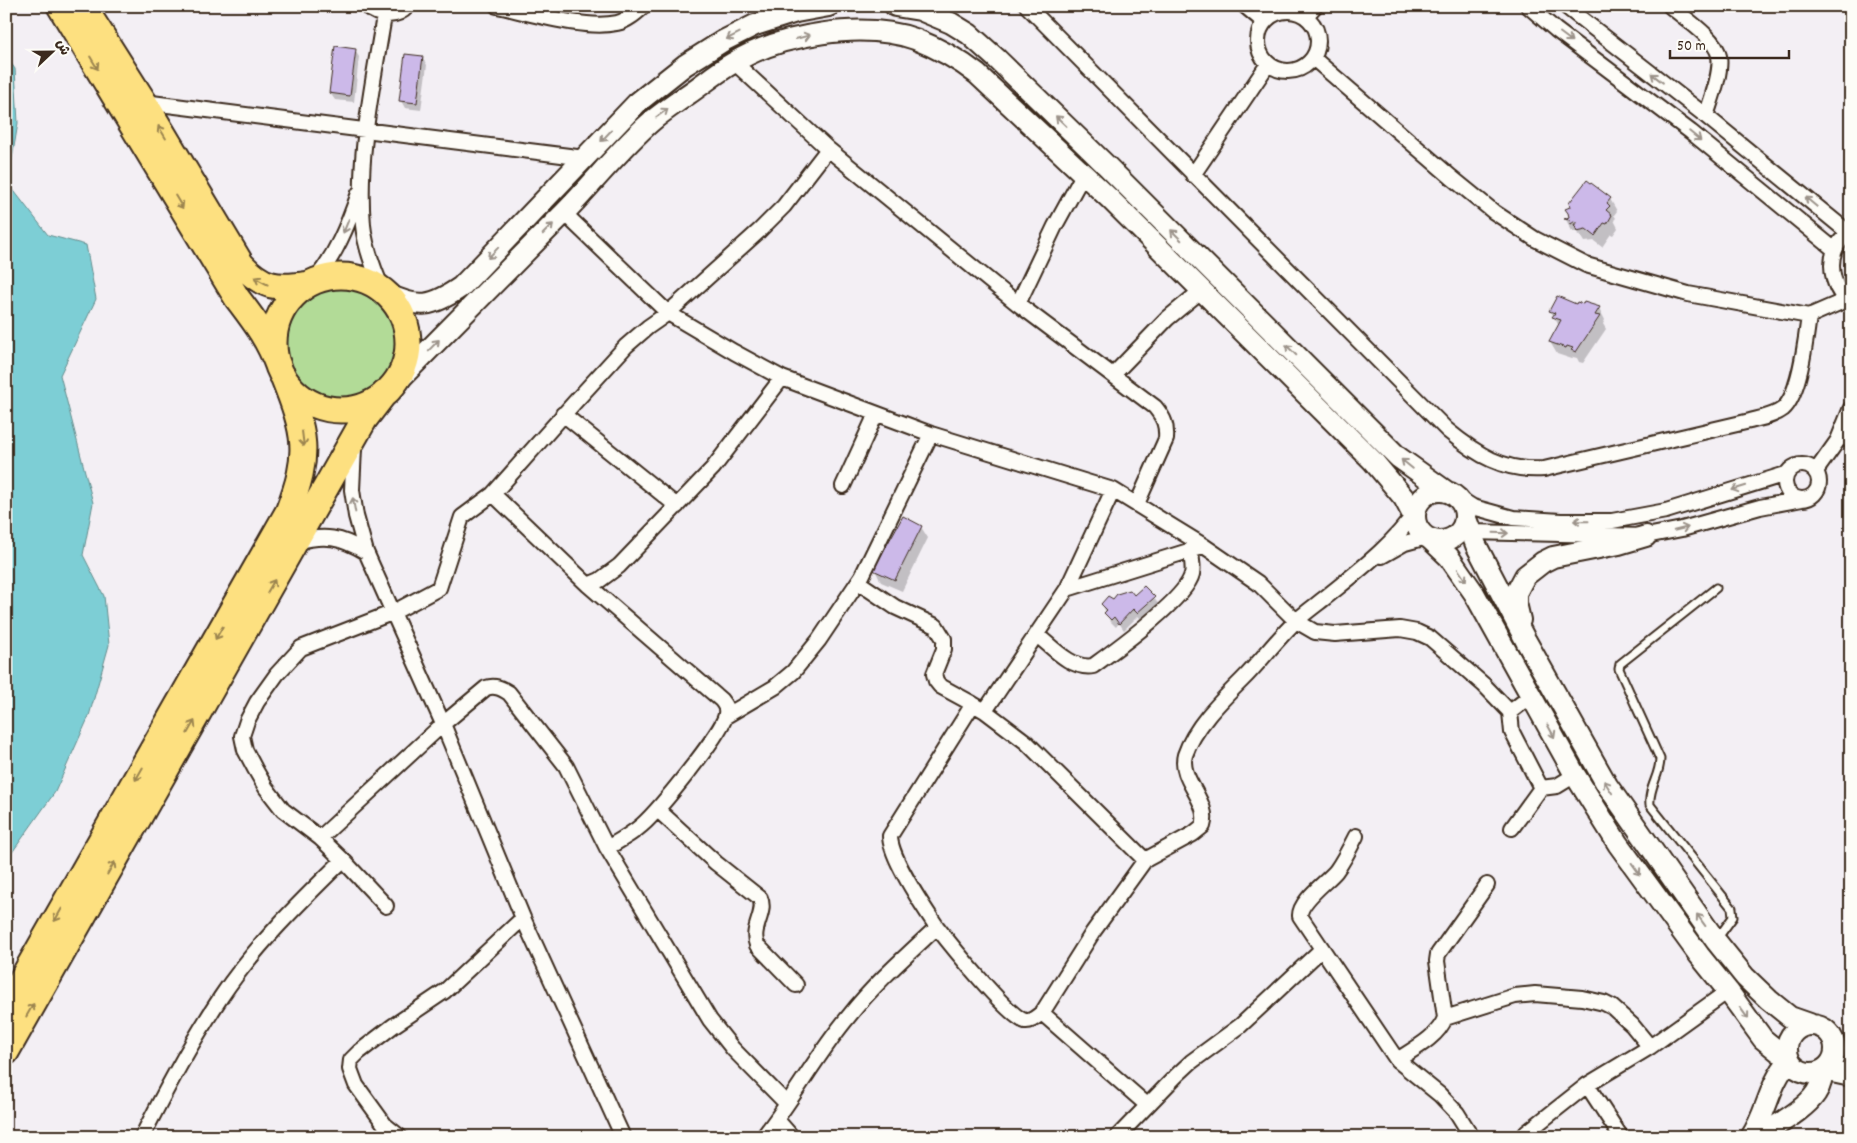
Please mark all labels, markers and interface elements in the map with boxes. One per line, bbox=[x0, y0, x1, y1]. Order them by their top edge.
north arrow bbox=[28, 28, 78, 78]
scale bar bbox=[1670, 28, 1788, 60]
one-way arrow bbox=[795, 31, 811, 41]
one-way arrow bbox=[726, 32, 741, 41]
one-way arrow bbox=[1559, 32, 1573, 42]
text: 50 m bbox=[1677, 36, 1706, 58]
text: ش bbox=[50, 37, 74, 59]
one-way arrow bbox=[90, 55, 100, 69]
one-way arrow bbox=[1651, 73, 1664, 84]
one-way arrow bbox=[655, 108, 668, 119]
one-way arrow bbox=[1055, 115, 1067, 127]
one-way arrow bbox=[157, 126, 167, 140]
one-way arrow bbox=[600, 129, 612, 142]
one-way arrow bbox=[1688, 130, 1701, 141]
one-way arrow bbox=[174, 194, 184, 208]
one-way arrow bbox=[1805, 196, 1818, 208]
one-way arrow bbox=[341, 218, 350, 234]
one-way arrow bbox=[542, 223, 554, 236]
one-way arrow bbox=[1170, 229, 1183, 241]
one-way arrow bbox=[487, 247, 499, 259]
one-way arrow bbox=[254, 276, 269, 286]
one-way arrow bbox=[428, 339, 440, 351]
one-way arrow bbox=[1285, 344, 1298, 356]
one-way arrow bbox=[298, 430, 308, 446]
one-way arrow bbox=[1401, 458, 1414, 469]
one-way arrow bbox=[1732, 484, 1748, 494]
one-way arrow bbox=[349, 498, 359, 514]
one-way arrow bbox=[1574, 516, 1590, 526]
one-way arrow bbox=[1672, 524, 1688, 533]
one-way arrow bbox=[1493, 529, 1509, 538]
one-way arrow bbox=[1457, 567, 1467, 581]
one-way arrow bbox=[267, 579, 277, 593]
one-way arrow bbox=[214, 625, 224, 640]
one-way arrow bbox=[187, 720, 196, 735]
one-way arrow bbox=[1546, 724, 1556, 739]
one-way arrow bbox=[134, 767, 144, 782]
one-way arrow bbox=[1603, 780, 1613, 794]
one-way arrow bbox=[106, 862, 116, 876]
one-way arrow bbox=[1631, 862, 1641, 876]
one-way arrow bbox=[53, 908, 63, 922]
one-way arrow bbox=[1696, 913, 1706, 927]
one-way arrow bbox=[26, 1003, 36, 1017]
one-way arrow bbox=[1739, 1006, 1750, 1019]

